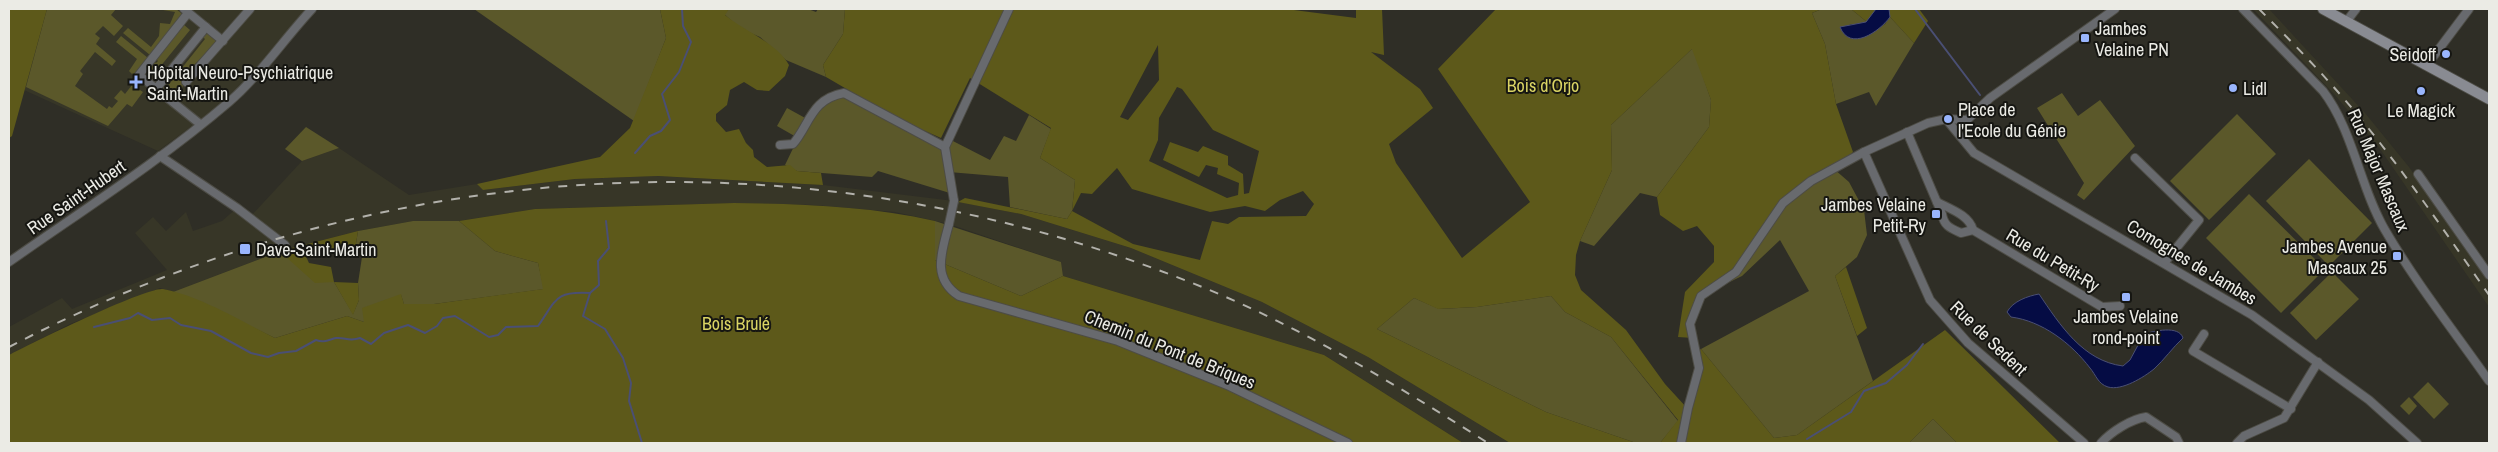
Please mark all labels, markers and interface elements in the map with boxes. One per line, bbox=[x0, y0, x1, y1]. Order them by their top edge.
place label: Jambes Velaine PN bbox=[2095, 16, 2169, 62]
marker: Jambes Velaine PN bbox=[2079, 32, 2091, 44]
place label: Seidoff bbox=[2389, 42, 2436, 67]
marker: Seidoff bbox=[2440, 48, 2452, 60]
place label: Hôpital Neuro-Psychiatrique Saint-Martin bbox=[147, 60, 333, 106]
park label: Bois d'Orjo bbox=[1507, 73, 1579, 98]
marker: Hôpital Neuro-Psychiatrique Saint-Martin bbox=[129, 75, 143, 89]
place label: Lidl bbox=[2243, 76, 2267, 101]
marker: Lidl bbox=[2227, 82, 2239, 94]
marker: Le Magick bbox=[2415, 85, 2427, 97]
place label: Place de l'Ecole du Génie bbox=[1958, 97, 2066, 143]
place label: Le Magick bbox=[2387, 98, 2456, 123]
street label: Rue Major Mascaux bbox=[2342, 105, 2416, 236]
marker: Place de l'Ecole du Génie bbox=[1942, 113, 1954, 125]
street label: Rue Saint-Hubert bbox=[22, 154, 130, 240]
place label: Jambes Velaine Petit-Ry bbox=[1821, 192, 1927, 238]
marker: Jambes Velaine Petit-Ry bbox=[1930, 208, 1942, 220]
street label: Comognes de Jambes bbox=[2122, 213, 2262, 311]
street label: Rue du Petit-Ry bbox=[2002, 222, 2105, 298]
place label: Jambes Avenue Mascaux 25 bbox=[2282, 234, 2387, 280]
place label: Dave-Saint-Martin bbox=[256, 237, 377, 262]
marker: Dave-Saint-Martin bbox=[238, 242, 252, 256]
marker: Jambes Avenue Mascaux 25 bbox=[2391, 250, 2403, 262]
marker: Jambes Velaine rond-point bbox=[2120, 291, 2132, 303]
street label: Rue de Sedent bbox=[1945, 295, 2033, 381]
street label: Chemin du Pont de Briques bbox=[1081, 303, 1259, 395]
place label: Jambes Velaine rond-point bbox=[2073, 304, 2179, 350]
park label: Bois Brulé bbox=[702, 311, 770, 336]

